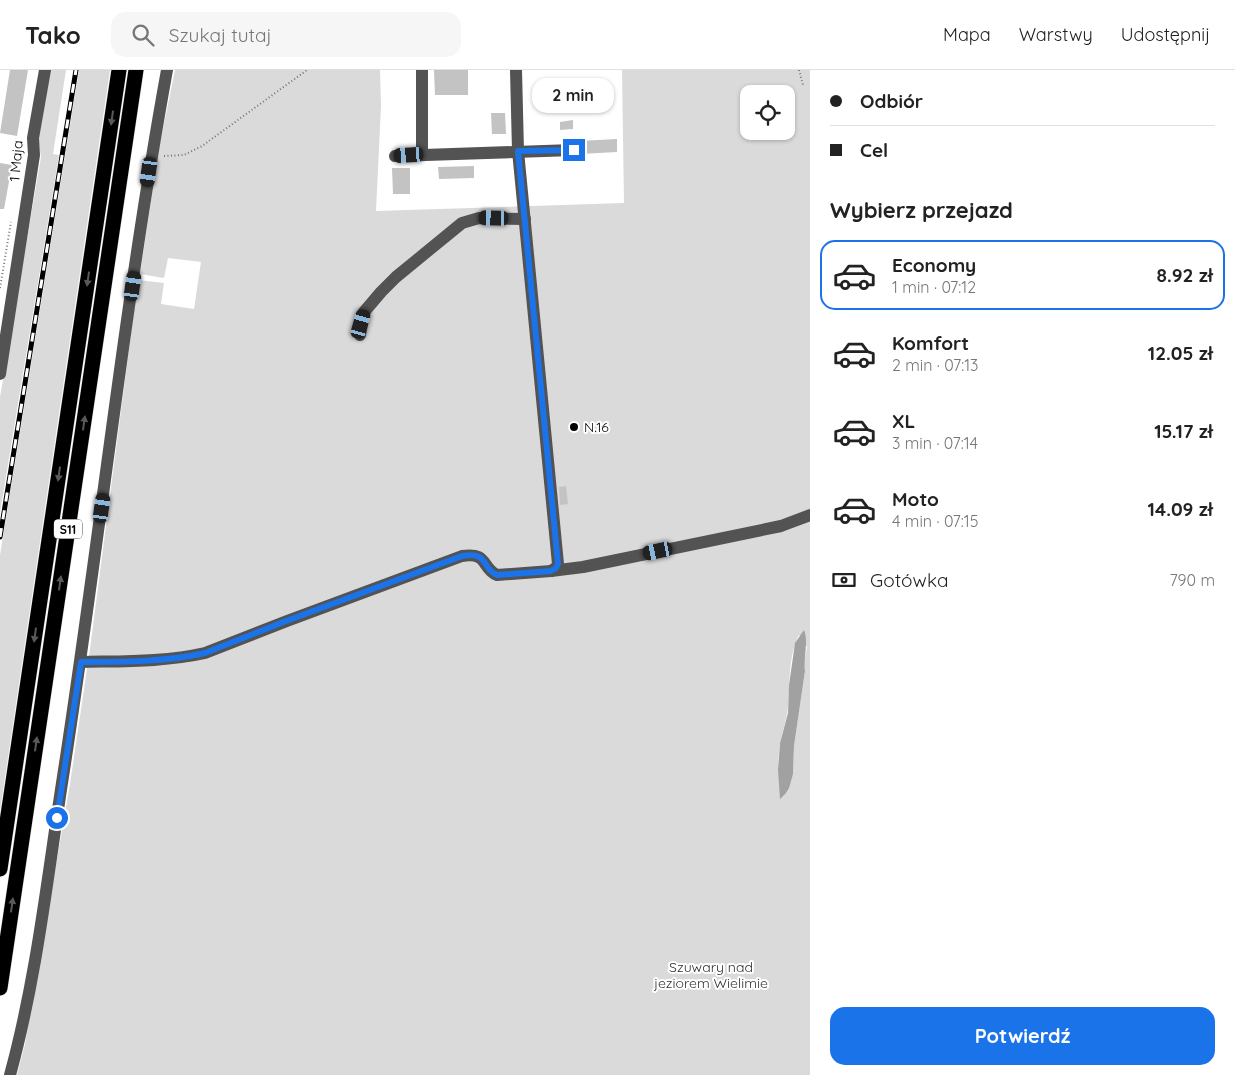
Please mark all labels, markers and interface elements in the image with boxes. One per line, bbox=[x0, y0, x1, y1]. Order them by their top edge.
search box bbox=[111, 12, 461, 57]
text: Tako bbox=[25, 20, 81, 50]
icon: search bbox=[129, 21, 157, 49]
text: Szukaj tutaj bbox=[169, 23, 272, 47]
text: Mapa bbox=[943, 23, 991, 46]
text: Warstwy bbox=[1019, 23, 1093, 46]
text: Udostępnij bbox=[1121, 23, 1210, 46]
callout: 2 min bbox=[533, 78, 615, 112]
text: 2 min bbox=[552, 85, 594, 105]
map controls bbox=[740, 85, 795, 140]
button: locate bbox=[740, 85, 795, 140]
text: Odbiór bbox=[860, 89, 923, 113]
one-way arrow bbox=[107, 111, 115, 127]
text: Cel bbox=[860, 138, 888, 162]
route end bbox=[563, 139, 585, 161]
street label: 1 Maja bbox=[5, 140, 27, 182]
car bbox=[393, 147, 424, 163]
car bbox=[139, 156, 158, 188]
text: Wybierz przejazd bbox=[830, 196, 1013, 224]
car bbox=[478, 210, 509, 226]
icon: car bbox=[832, 253, 877, 298]
text: Economy bbox=[892, 253, 976, 277]
text: 8.92 zł bbox=[1157, 263, 1213, 287]
car bbox=[123, 270, 142, 302]
one-way arrow bbox=[83, 271, 91, 287]
text: 1 min · 07:12 bbox=[892, 277, 976, 297]
car bbox=[349, 308, 372, 340]
icon: car bbox=[832, 331, 877, 376]
text: Komfort bbox=[892, 331, 969, 355]
text: 12.05 zł bbox=[1148, 341, 1213, 365]
text: 2 min · 07:13 bbox=[892, 355, 979, 375]
icon: car bbox=[832, 409, 877, 454]
text: XL bbox=[892, 409, 915, 433]
one-way arrow bbox=[80, 414, 88, 430]
place label: N.16 bbox=[584, 418, 609, 436]
text: 15.17 zł bbox=[1154, 419, 1213, 443]
marker: N.16 bbox=[568, 421, 580, 433]
text: 3 min · 07:14 bbox=[892, 433, 978, 453]
one-way arrow bbox=[54, 467, 62, 483]
icon: car bbox=[832, 487, 877, 532]
text: Moto bbox=[892, 487, 939, 511]
car bbox=[92, 492, 111, 524]
text: 14.09 zł bbox=[1148, 497, 1213, 521]
text: 4 min · 07:15 bbox=[892, 511, 978, 531]
road number: S11 bbox=[54, 519, 82, 538]
car bbox=[641, 541, 674, 561]
icon: cash bbox=[830, 566, 858, 594]
text: Gotówka bbox=[870, 568, 949, 592]
text: 790 m bbox=[1169, 570, 1215, 590]
one-way arrow bbox=[56, 575, 64, 591]
one-way arrow bbox=[30, 627, 38, 643]
one-way arrow bbox=[32, 736, 40, 752]
route start bbox=[46, 807, 68, 829]
one-way arrow bbox=[9, 897, 17, 913]
park label: Szuwary nad jeziorem Wielimie bbox=[653, 958, 768, 992]
button: Potwierdź bbox=[830, 1007, 1215, 1065]

